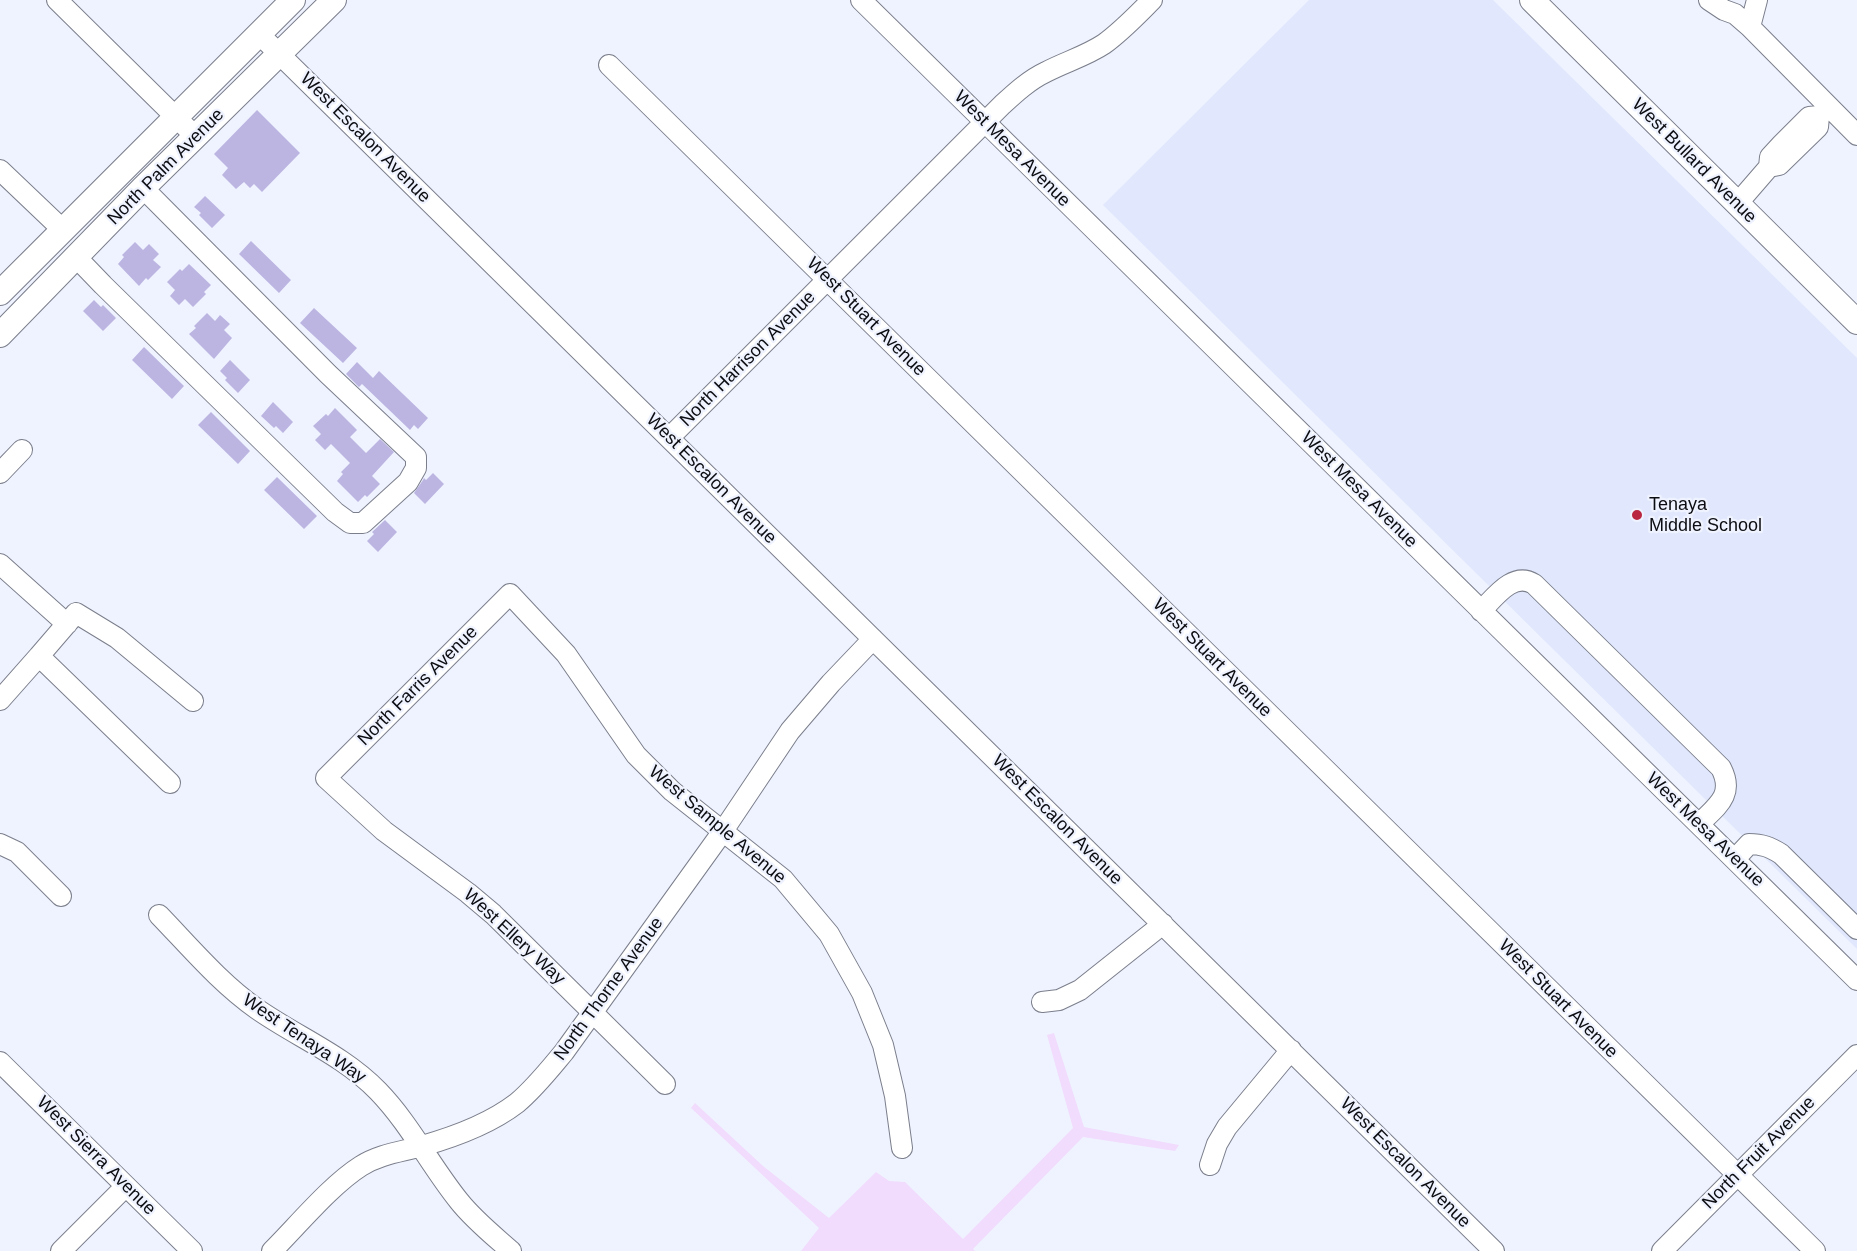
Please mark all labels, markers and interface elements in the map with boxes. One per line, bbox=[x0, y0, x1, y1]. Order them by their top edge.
street label: West Escalon Avenue bbox=[295, 68, 435, 208]
street label: West Mesa Avenue bbox=[949, 86, 1075, 212]
street label: West Bullard Avenue bbox=[1627, 94, 1761, 228]
street label: North Palm Avenue bbox=[103, 104, 229, 230]
street label: West Stuart Avenue bbox=[802, 253, 930, 381]
street label: North Harrison Avenue bbox=[676, 287, 820, 431]
street label: West Escalon Avenue bbox=[641, 409, 781, 549]
street label: West Mesa Avenue bbox=[1296, 427, 1422, 553]
place label: Tenaya Middle School bbox=[1649, 494, 1762, 536]
marker: Tenaya Middle School bbox=[1630, 508, 1644, 522]
street label: West Stuart Avenue bbox=[1148, 594, 1276, 722]
street label: North Farris Avenue bbox=[354, 622, 482, 750]
street label: West Escalon Avenue bbox=[987, 750, 1127, 890]
street label: West Sample Avenue bbox=[644, 761, 790, 889]
street label: West Mesa Avenue bbox=[1642, 768, 1768, 892]
street label: West Ellery Way bbox=[459, 884, 569, 990]
street label: North Thorne Avenue bbox=[550, 913, 668, 1065]
street label: West Stuart Avenue bbox=[1494, 935, 1622, 1063]
street label: West Tenaya Way bbox=[238, 990, 370, 1088]
street label: West Sierra Avenue bbox=[32, 1092, 160, 1220]
street label: North Fruit Avenue bbox=[1698, 1092, 1820, 1214]
street label: West Escalon Avenue bbox=[1335, 1093, 1475, 1233]

